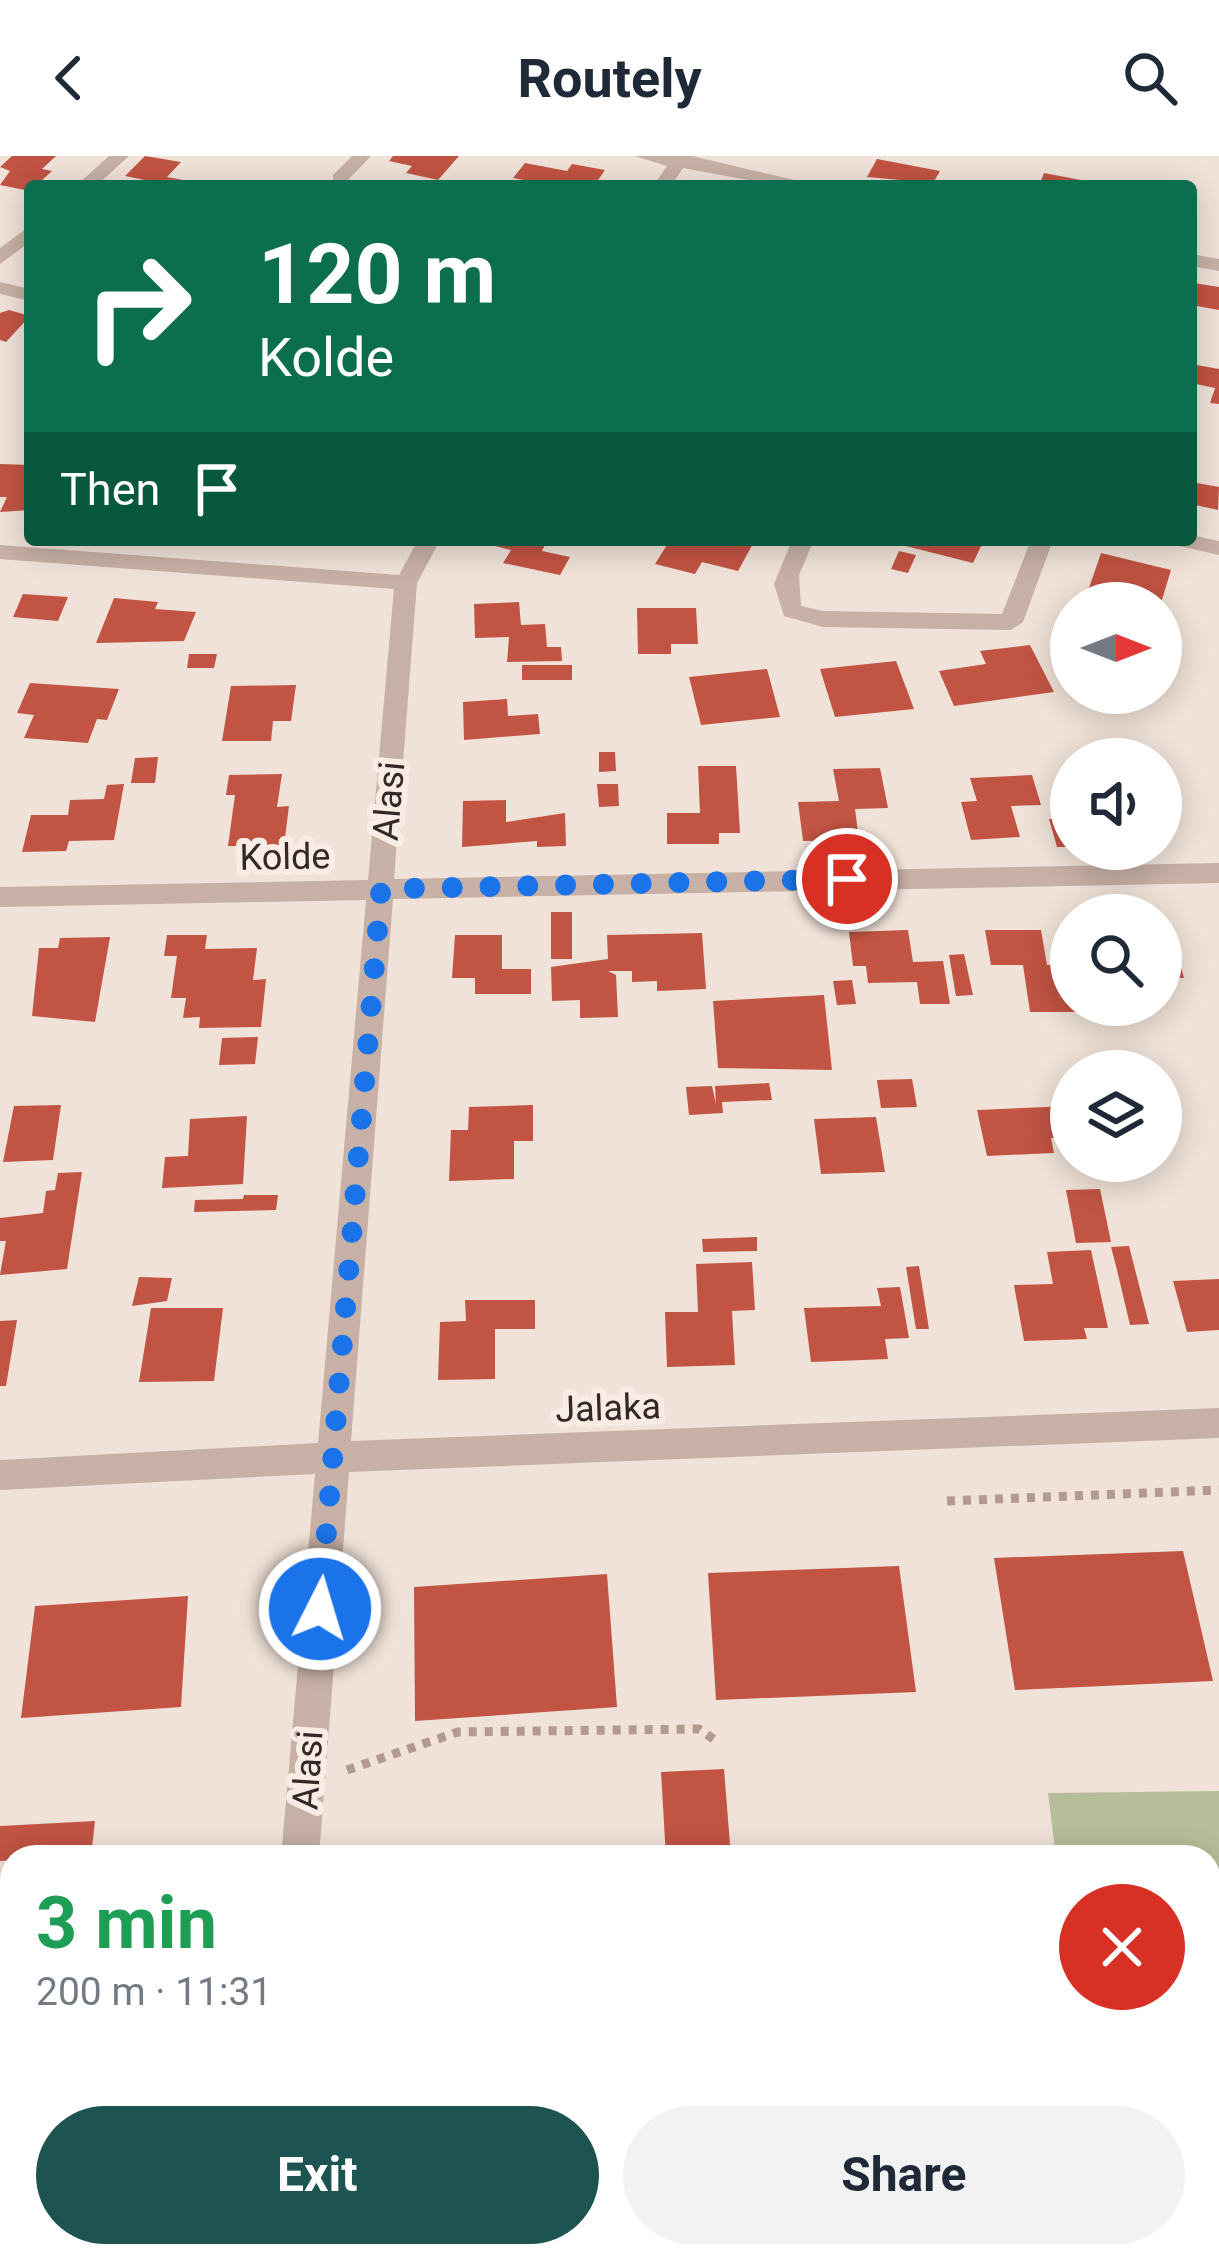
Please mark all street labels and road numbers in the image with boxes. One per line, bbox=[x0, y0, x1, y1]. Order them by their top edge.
street label: Alasi bbox=[365, 760, 413, 842]
street label: Kolde bbox=[239, 835, 331, 879]
street label: Jalaka bbox=[555, 1385, 662, 1431]
street label: Alasi bbox=[284, 1729, 332, 1811]

